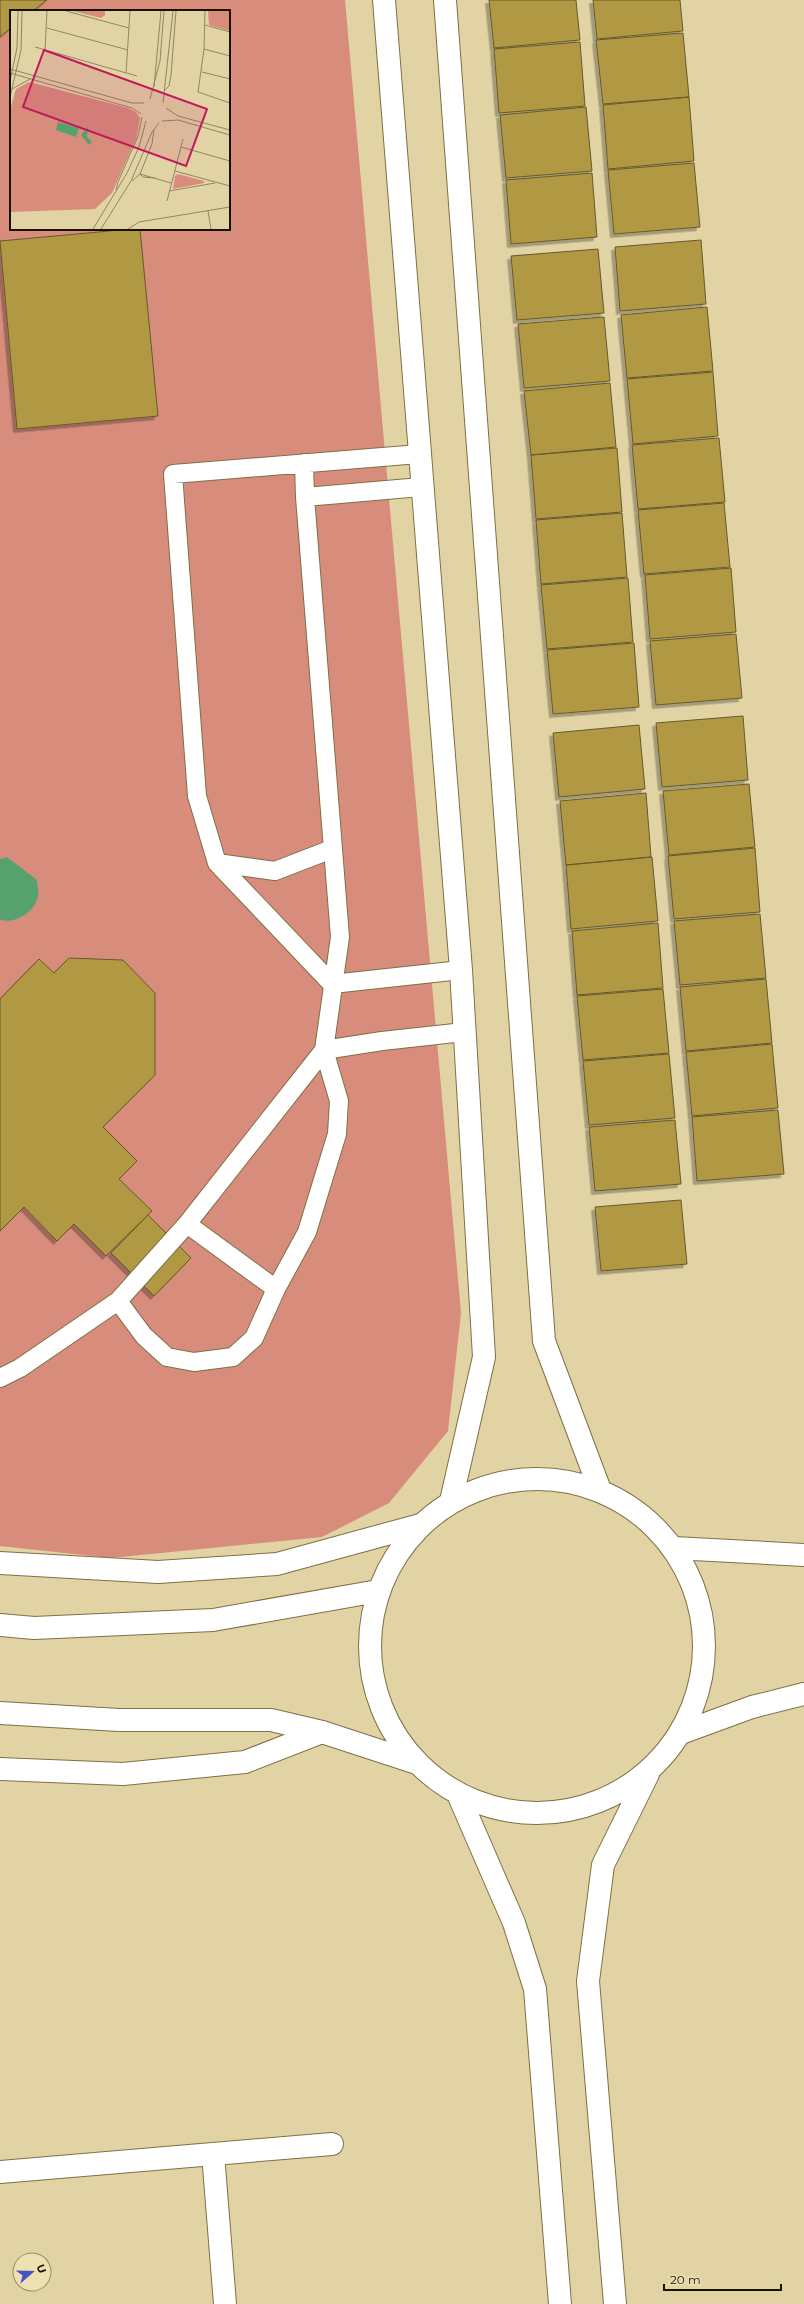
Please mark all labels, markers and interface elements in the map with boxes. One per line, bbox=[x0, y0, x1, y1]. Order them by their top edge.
inset map bbox=[10, 10, 230, 230]
north arrow bbox=[12, 2252, 52, 2292]
text: U bbox=[33, 2262, 49, 2275]
scale bar bbox=[664, 2266, 781, 2292]
text: 20 m bbox=[670, 2272, 701, 2287]

